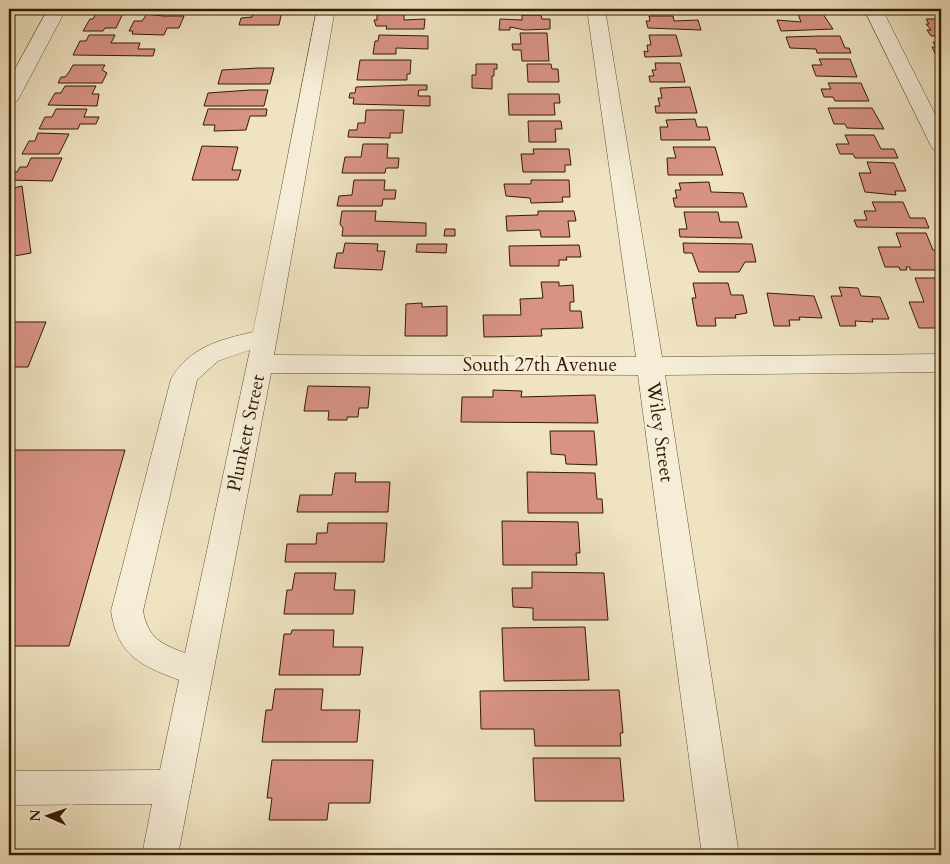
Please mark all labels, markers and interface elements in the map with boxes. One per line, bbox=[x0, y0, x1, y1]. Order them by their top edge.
street label: South 27th Avenue bbox=[463, 352, 617, 378]
street label: Plunkett Street bbox=[221, 372, 271, 494]
street label: Wiley Street bbox=[640, 379, 680, 484]
north arrow bbox=[22, 792, 72, 842]
text: N bbox=[26, 809, 45, 822]

